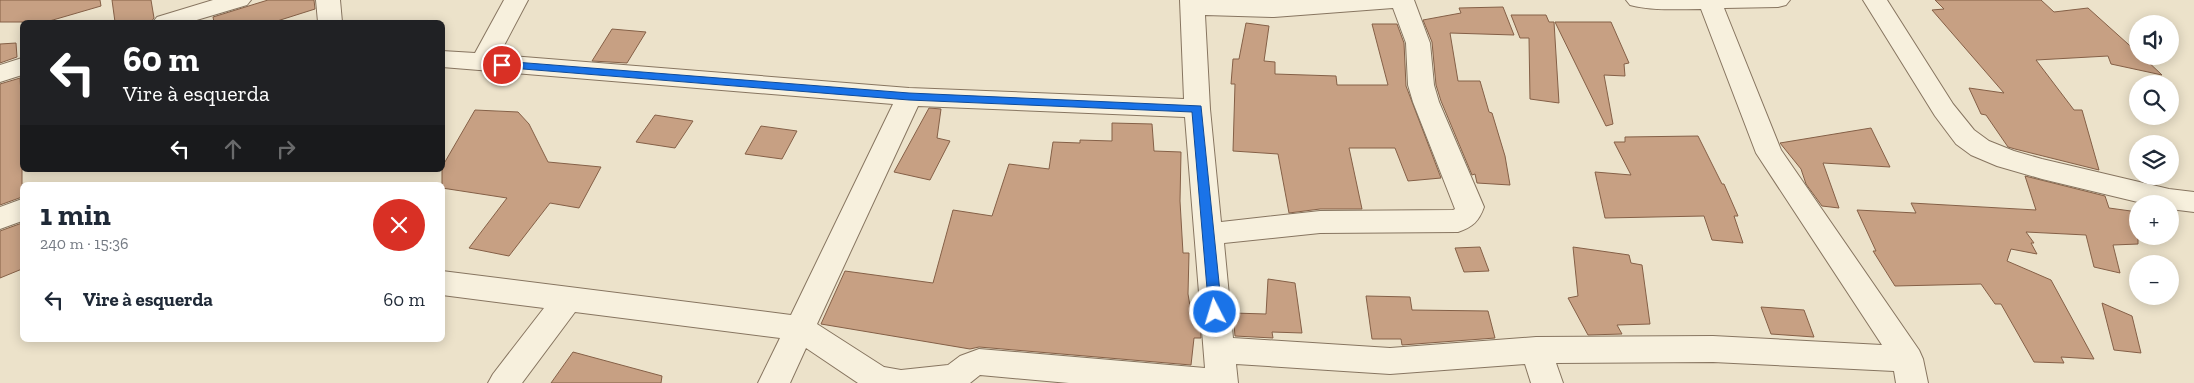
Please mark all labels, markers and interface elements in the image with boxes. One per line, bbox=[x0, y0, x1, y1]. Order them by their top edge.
map controls bbox=[2129, 15, 2179, 305]
button: sound bbox=[2129, 15, 2179, 65]
text: 60 m bbox=[123, 38, 199, 80]
icon: left bbox=[40, 40, 105, 105]
pin bbox=[481, 44, 523, 86]
icon: arrive bbox=[488, 51, 516, 79]
button: search bbox=[2129, 75, 2179, 125]
text: Vire à esquerda bbox=[123, 80, 270, 107]
icon: left bbox=[166, 135, 194, 163]
icon: ahead bbox=[219, 135, 247, 163]
icon: right bbox=[272, 135, 300, 163]
button: layers bbox=[2129, 135, 2179, 185]
button: + bbox=[2129, 195, 2179, 245]
text: 1 min bbox=[40, 197, 111, 233]
button: close bbox=[373, 199, 425, 251]
text: 240 m · 15:36 bbox=[40, 234, 129, 253]
button: − bbox=[2129, 255, 2179, 305]
position arrow bbox=[1188, 285, 1240, 337]
icon: left bbox=[40, 286, 68, 314]
text: Vire à esquerda bbox=[83, 288, 213, 311]
text: 60 m bbox=[383, 288, 425, 311]

